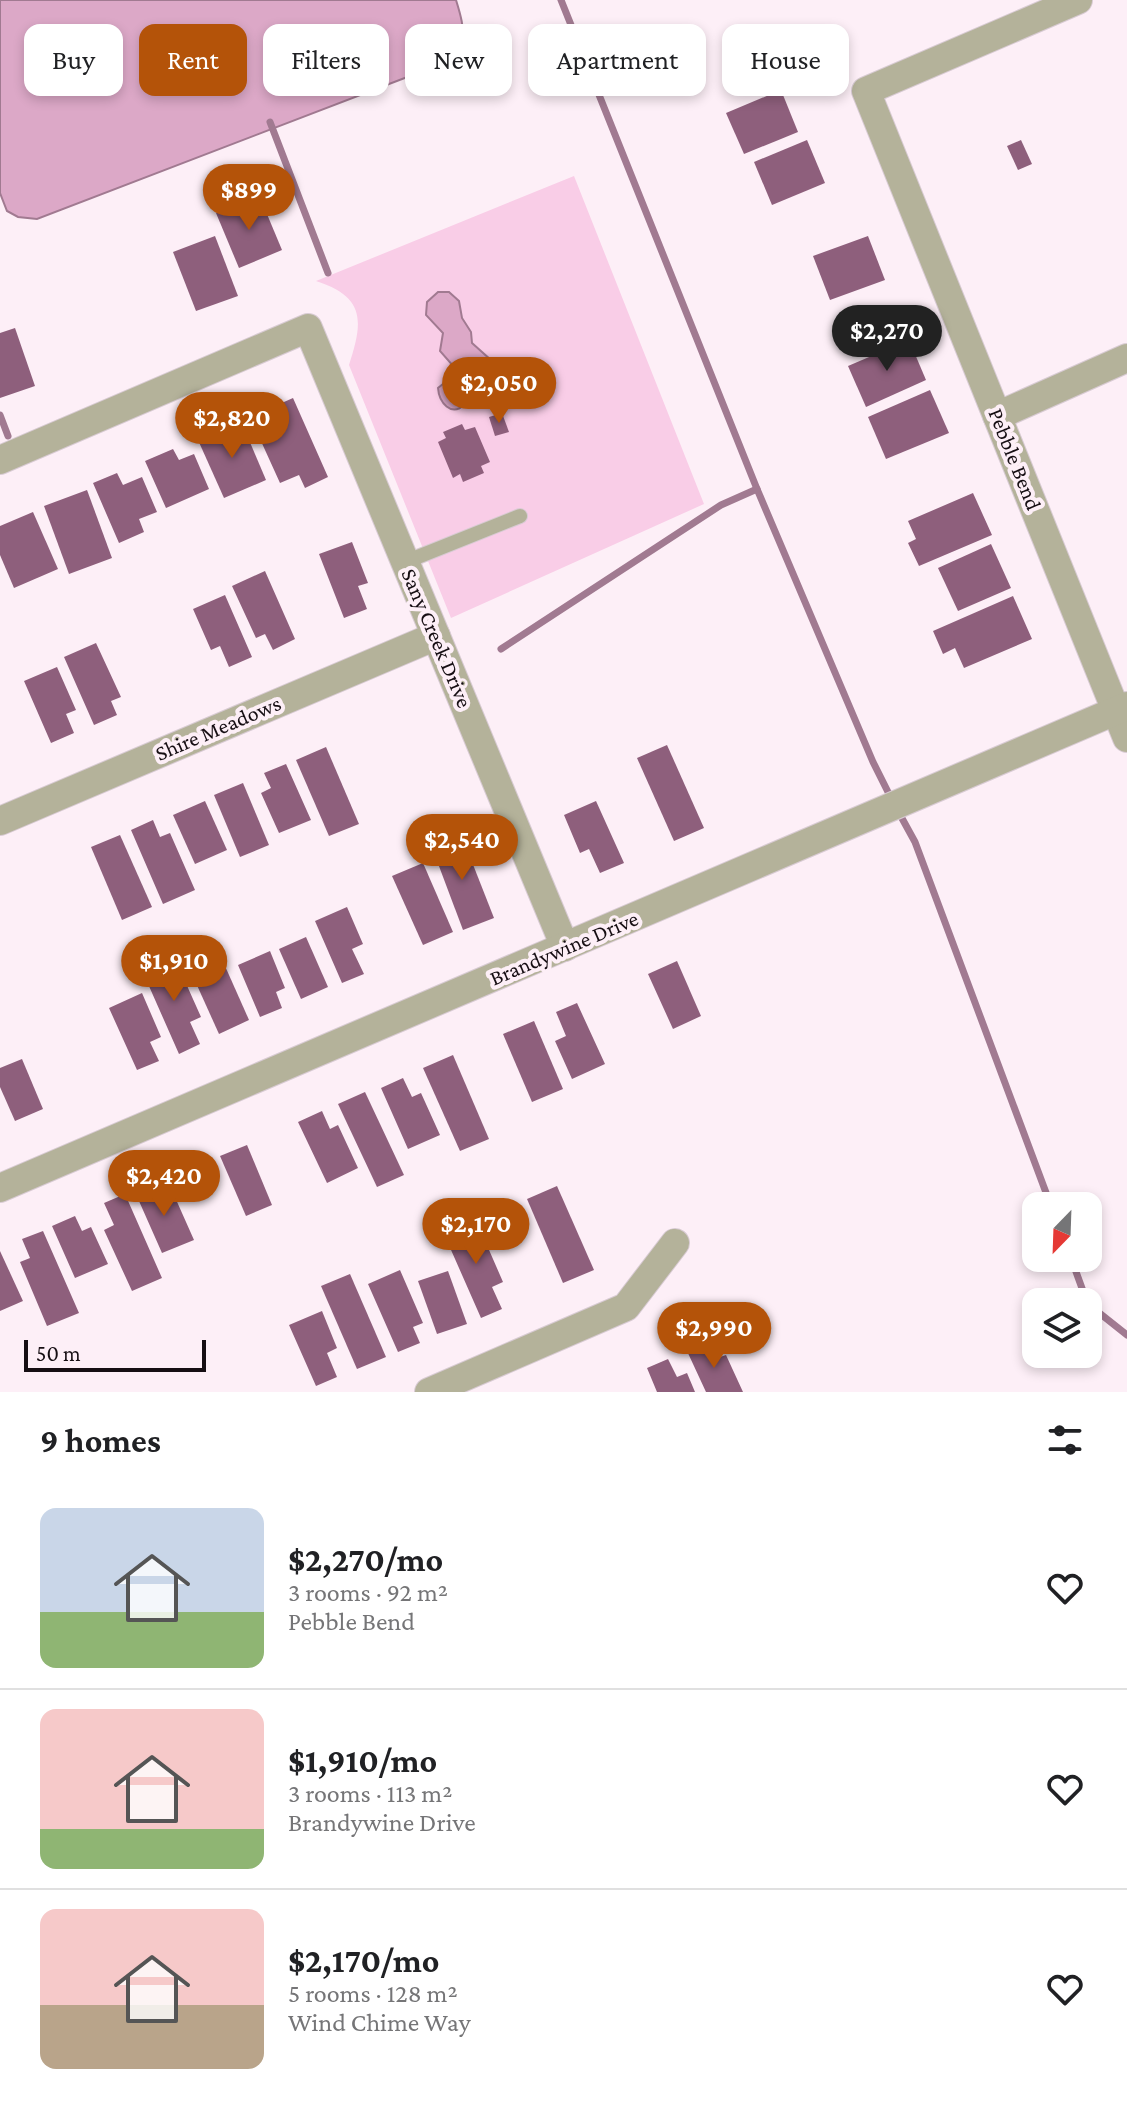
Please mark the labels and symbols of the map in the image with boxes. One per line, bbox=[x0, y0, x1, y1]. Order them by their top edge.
pin: $899 bbox=[202, 164, 296, 232]
pin: $2,270 bbox=[822, 305, 952, 373]
pin: $2,050 bbox=[434, 357, 564, 425]
pin: $2,820 bbox=[167, 392, 297, 460]
street label: Pebble Bend bbox=[983, 405, 1047, 514]
street label: Sany Creek Drive bbox=[396, 565, 478, 711]
street label: Shire Meadows bbox=[151, 690, 285, 766]
pin: $2,540 bbox=[397, 814, 527, 882]
street label: Brandywine Drive bbox=[486, 905, 642, 991]
pin: $1,910 bbox=[109, 935, 239, 1003]
pin: $2,420 bbox=[99, 1150, 229, 1218]
north arrow bbox=[1022, 1192, 1102, 1272]
pin: $2,170 bbox=[411, 1198, 541, 1266]
pin: $2,990 bbox=[649, 1302, 779, 1370]
scale bar bbox=[24, 1336, 206, 1372]

